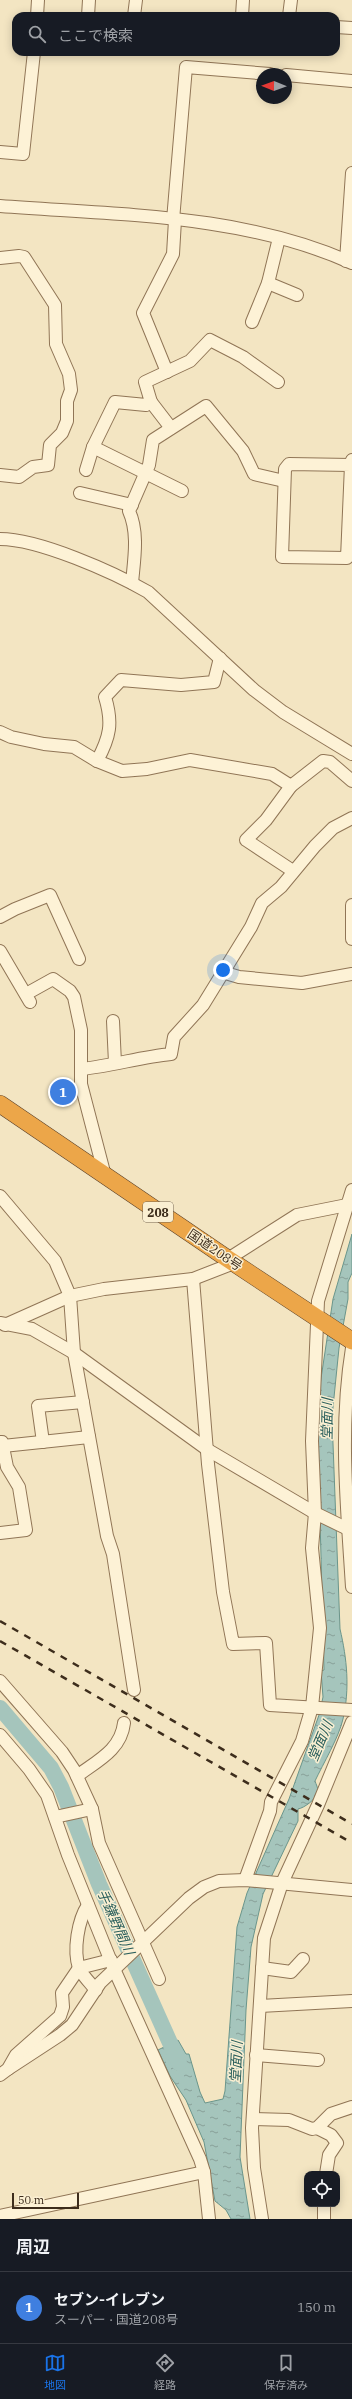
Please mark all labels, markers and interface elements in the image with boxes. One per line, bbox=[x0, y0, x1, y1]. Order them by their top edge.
search box bbox=[12, 12, 340, 56]
icon: search bbox=[26, 23, 48, 45]
text: ここで検索 bbox=[58, 26, 133, 45]
north arrow bbox=[256, 68, 292, 104]
your location bbox=[213, 960, 233, 980]
pin: 1 bbox=[50, 1077, 76, 1107]
road number: 208 bbox=[143, 1202, 173, 1222]
street label: 国道208号 bbox=[184, 1226, 246, 1274]
water label: 堂面川 bbox=[318, 1396, 336, 1440]
water label: 堂面川 bbox=[304, 1716, 337, 1764]
water label: 手鎌野間川 bbox=[94, 1886, 139, 1959]
water label: 堂面川 bbox=[226, 2039, 246, 2083]
map controls bbox=[304, 2171, 340, 2207]
button: locate bbox=[304, 2171, 340, 2207]
scale bar bbox=[12, 2191, 79, 2210]
text: 50 m bbox=[18, 2193, 44, 2207]
text: 周辺 bbox=[16, 2236, 50, 2258]
text: セブン-イレブン bbox=[54, 2290, 165, 2309]
text: 1 bbox=[25, 2299, 33, 2316]
text: 150 m bbox=[297, 2299, 336, 2316]
text: スーパー · 国道208号 bbox=[54, 2311, 179, 2328]
tab: 地図 bbox=[44, 2352, 66, 2392]
tab: 経路 bbox=[154, 2352, 176, 2392]
tab: 保存済み bbox=[264, 2352, 308, 2392]

